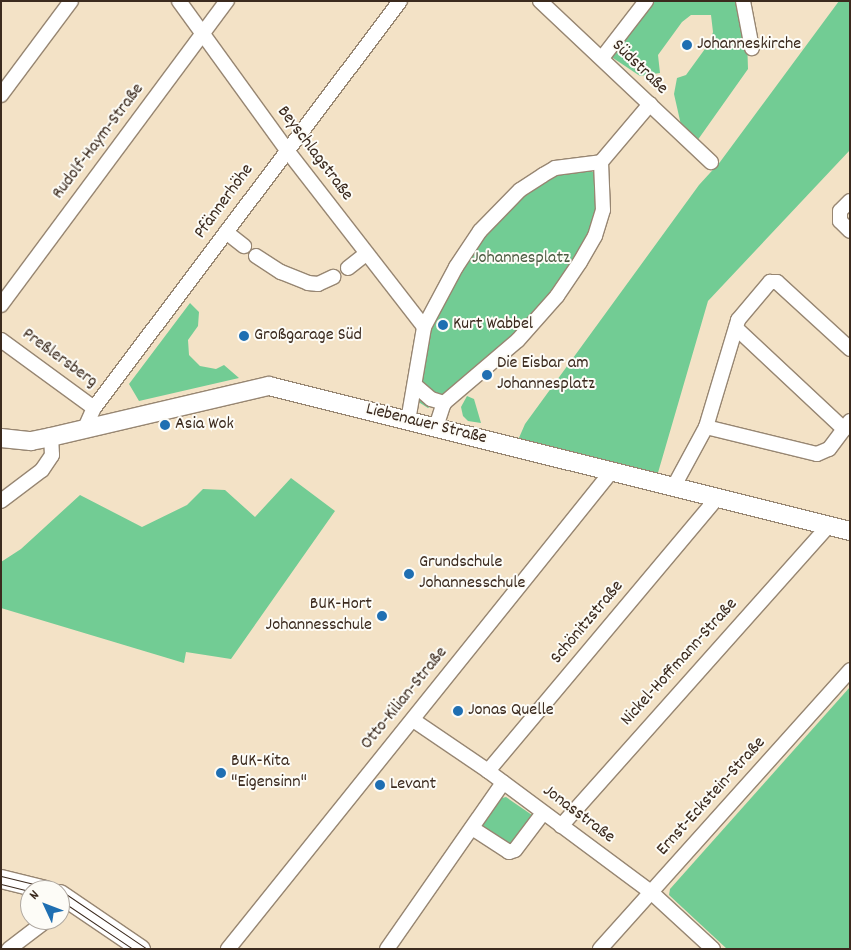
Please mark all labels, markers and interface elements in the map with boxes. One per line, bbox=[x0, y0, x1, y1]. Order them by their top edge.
place label: Johanneskirche bbox=[697, 34, 801, 56]
street label: Südstraße bbox=[606, 36, 672, 100]
marker: Johanneskirche bbox=[681, 39, 693, 51]
street label: Rudolf-Haym-Straße bbox=[48, 80, 150, 204]
street label: Beyschlagstraße bbox=[271, 102, 357, 206]
street label: Pfännerhöhe bbox=[191, 160, 259, 244]
park label: Johannesplatz bbox=[472, 248, 570, 270]
place label: Kurt Wabbel bbox=[453, 314, 533, 336]
marker: Kurt Wabbel bbox=[437, 319, 449, 331]
street label: Preßlersberg bbox=[17, 324, 101, 394]
place label: Großgarage Süd bbox=[254, 325, 362, 347]
marker: Großgarage Süd bbox=[238, 330, 250, 342]
place label: Die Eisbar am Johannesplatz bbox=[497, 354, 595, 396]
marker: Die Eisbar am Johannesplatz bbox=[481, 369, 493, 381]
street label: Liebenauer Straße bbox=[363, 400, 489, 450]
place label: Asia Wok bbox=[175, 414, 234, 436]
marker: Asia Wok bbox=[159, 419, 171, 431]
place label: Grundschule Johannesschule bbox=[419, 553, 525, 596]
marker: Grundschule Johannesschule bbox=[403, 568, 415, 580]
street label: Schönitzstraße bbox=[547, 577, 629, 669]
place label: BUK-Hort Johannesschule bbox=[266, 595, 372, 638]
street label: Nickel-Hoffmann-Straße bbox=[617, 595, 743, 731]
marker: BUK-Hort Johannesschule bbox=[376, 610, 388, 622]
street label: Otto-Kilian-Straße bbox=[357, 643, 453, 755]
place label: Jonas Quelle bbox=[468, 700, 554, 722]
marker: Jonas Quelle bbox=[452, 705, 464, 717]
street label: Ernst-Eckstein-Straße bbox=[653, 733, 771, 861]
place label: BUK-Kita "Eigensinn" bbox=[231, 752, 307, 794]
marker: BUK-Kita "Eigensinn" bbox=[215, 767, 227, 779]
place label: Levant bbox=[390, 774, 436, 796]
marker: Levant bbox=[374, 779, 386, 791]
street label: Jonasstraße bbox=[538, 781, 618, 849]
north arrow bbox=[20, 880, 70, 930]
text: N bbox=[25, 886, 44, 905]

